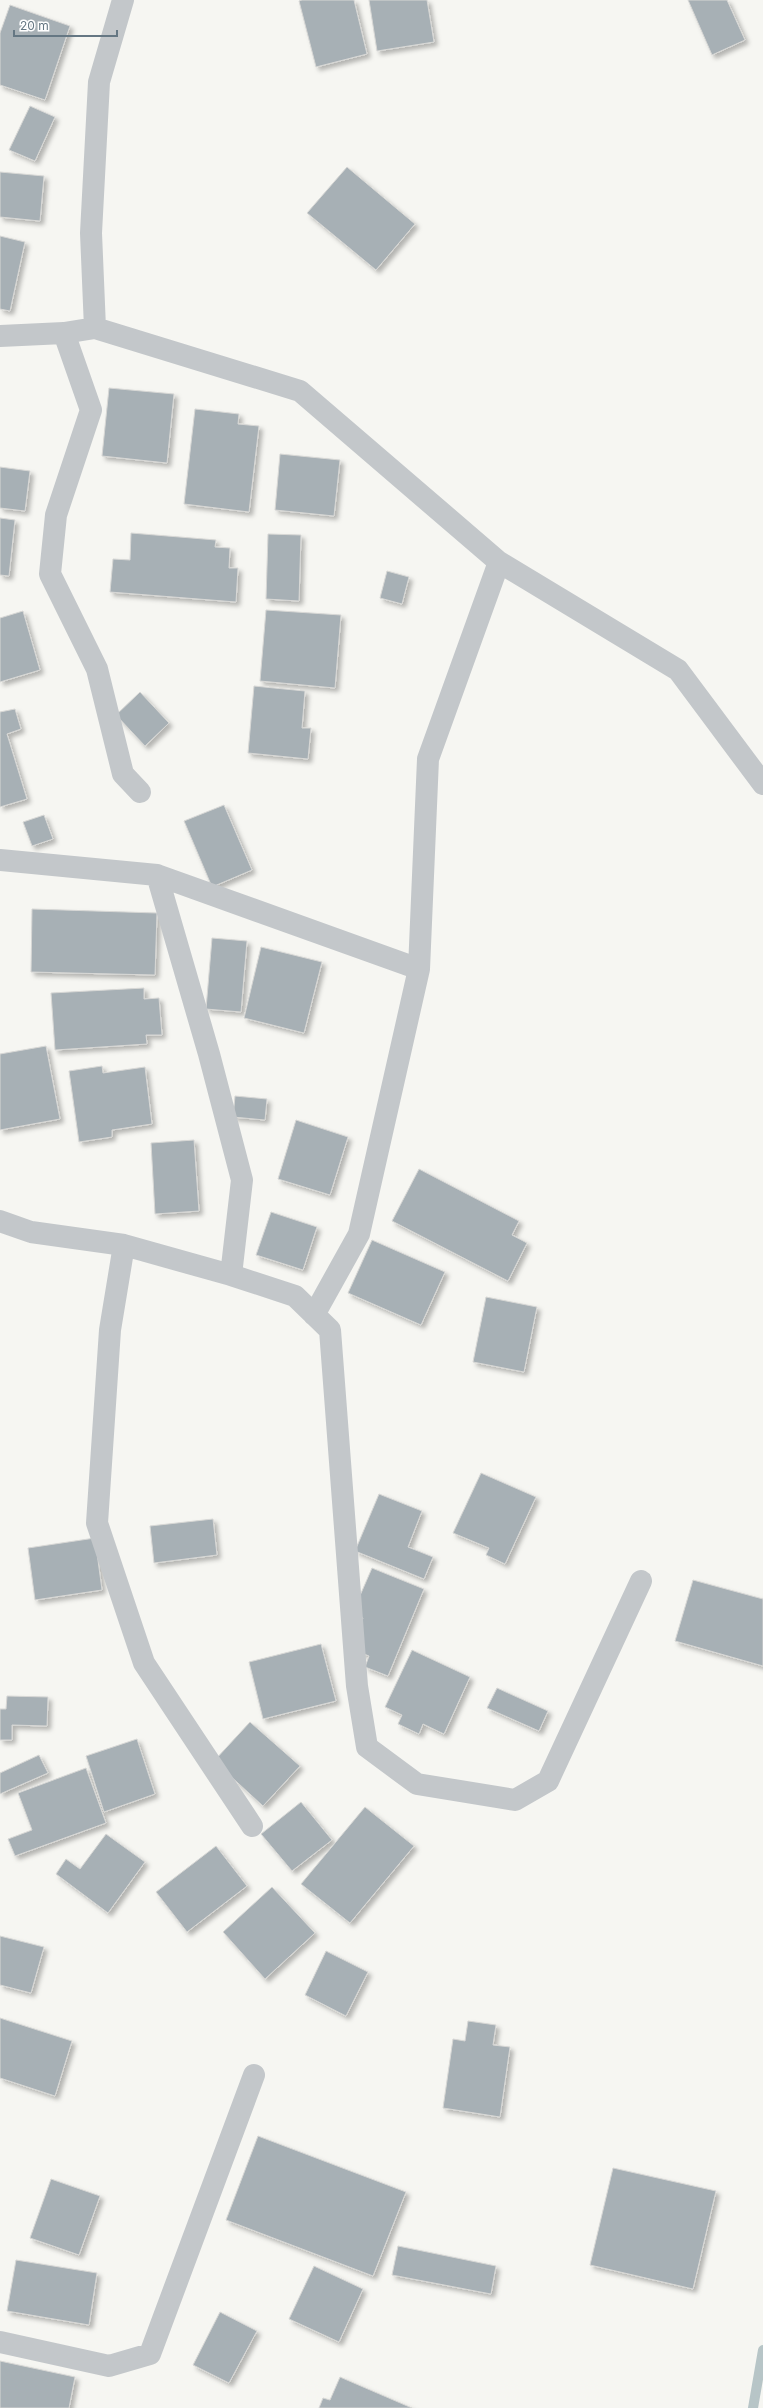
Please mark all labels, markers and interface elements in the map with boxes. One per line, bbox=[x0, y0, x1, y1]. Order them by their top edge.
scale bar bbox=[14, 12, 117, 38]
text: 20 m bbox=[20, 18, 49, 33]

